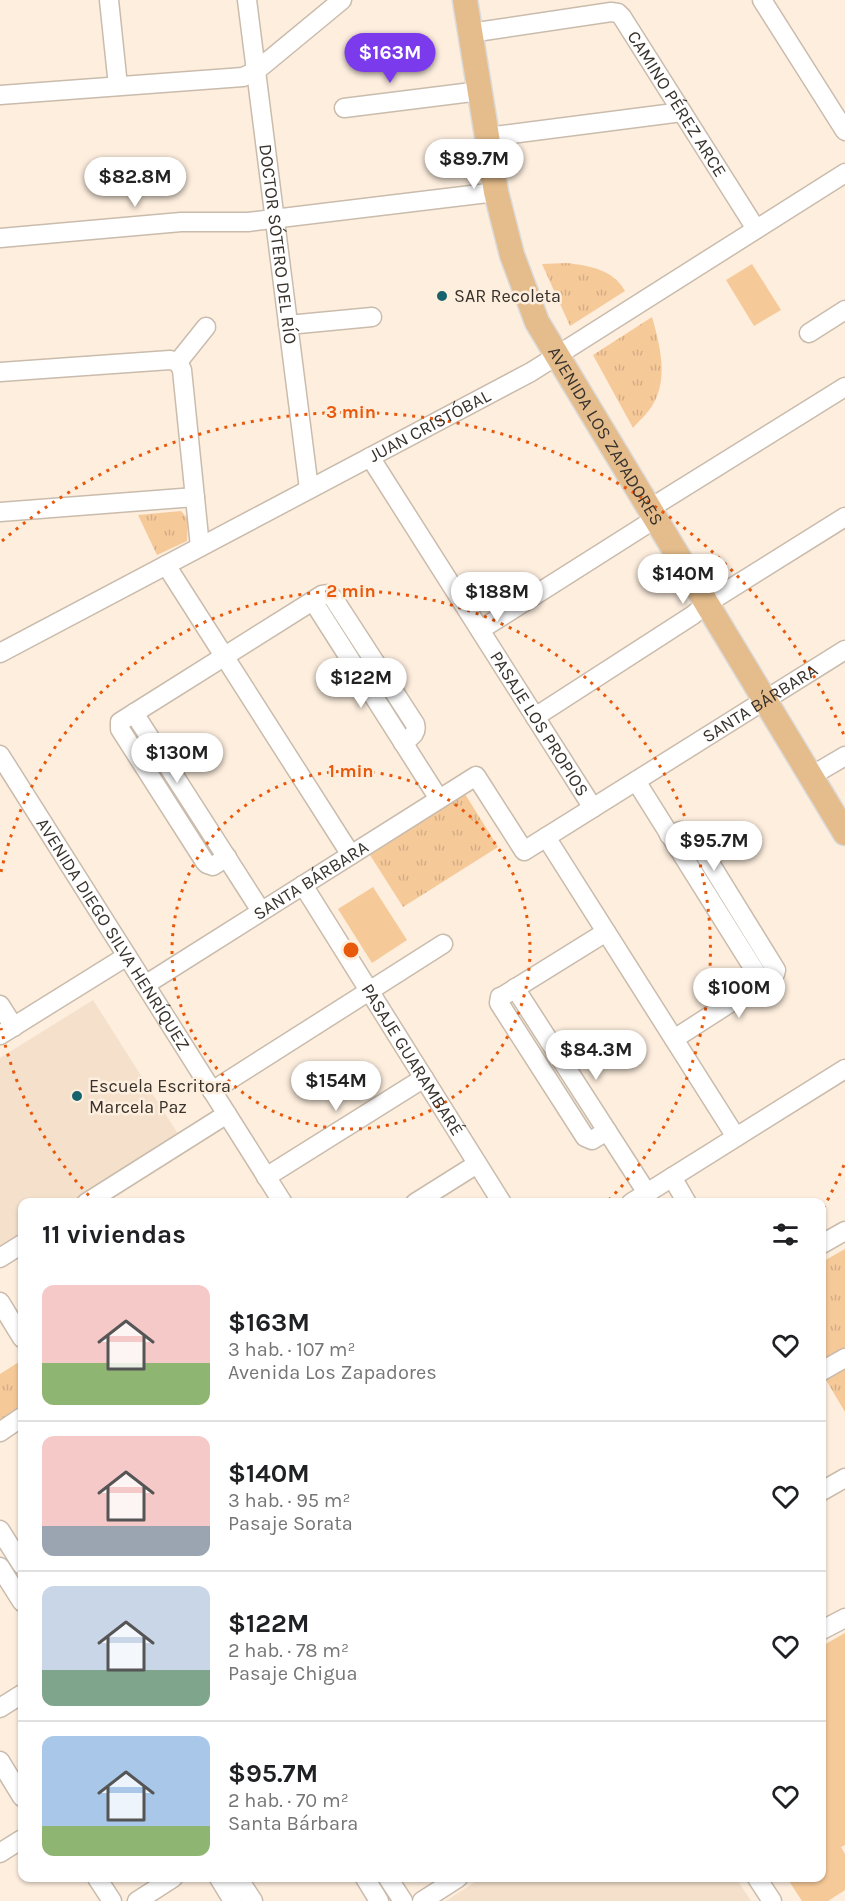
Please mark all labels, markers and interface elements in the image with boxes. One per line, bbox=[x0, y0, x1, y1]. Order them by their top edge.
street label: CAMINO PÉREZ ARCE bbox=[623, 27, 731, 181]
pin: $163M bbox=[348, 33, 432, 84]
text: $163M bbox=[359, 41, 421, 64]
pin: $89.7M bbox=[425, 139, 523, 190]
street label: DOCTOR SÓTERO DEL RÍO bbox=[254, 143, 302, 345]
text: $89.7M bbox=[439, 147, 509, 170]
pin: $82.8M bbox=[86, 157, 184, 208]
text: $82.8M bbox=[98, 165, 172, 188]
place label: SAR Recoleta bbox=[454, 285, 561, 307]
marker: SAR Recoleta bbox=[435, 289, 449, 303]
street label: AVENIDA LOS ZAPADORES bbox=[543, 342, 668, 530]
street label: JUAN CRISTÓBAL bbox=[365, 384, 495, 467]
text: 3 min bbox=[326, 401, 376, 423]
pin: $140M bbox=[641, 554, 725, 605]
text: $140M bbox=[652, 562, 714, 585]
pin: $188M bbox=[455, 572, 539, 623]
text: 2 min bbox=[326, 580, 376, 602]
text: $188M bbox=[465, 580, 529, 603]
street label: PASAJE LOS PROPIOS bbox=[485, 647, 594, 800]
pin: $122M bbox=[319, 658, 403, 709]
street label: SANTA BÁRBARA bbox=[698, 659, 822, 748]
text: $122M bbox=[330, 666, 392, 689]
pin: $130M bbox=[135, 733, 219, 784]
text: $130M bbox=[145, 741, 209, 764]
text: 1 min bbox=[328, 760, 374, 782]
street label: AVENIDA DIEGO SILVA HENRÍQUEZ bbox=[32, 814, 195, 1055]
pin: $95.7M bbox=[665, 821, 763, 872]
text: $95.7M bbox=[679, 829, 749, 852]
street label: SANTA BÁRBARA bbox=[249, 836, 372, 925]
centre of rings bbox=[341, 940, 361, 960]
pin: $100M bbox=[697, 968, 781, 1019]
text: $100M bbox=[707, 976, 771, 999]
street label: PASAJE GUARAMBARÉ bbox=[356, 979, 469, 1140]
pin: $84.3M bbox=[547, 1030, 645, 1081]
text: $84.3M bbox=[560, 1038, 632, 1061]
pin: $154M bbox=[294, 1061, 378, 1112]
text: $154M bbox=[305, 1069, 367, 1092]
place label: Escuela Escritora Marcela Paz bbox=[89, 1075, 231, 1118]
marker: Escuela Escritora Marcela Paz bbox=[70, 1089, 84, 1103]
icon: filters bbox=[769, 1218, 802, 1251]
text: 11 viviendas bbox=[42, 1219, 186, 1250]
text: $163M bbox=[228, 1307, 310, 1338]
icon: home bbox=[90, 1309, 162, 1381]
icon: heart bbox=[769, 1329, 802, 1362]
text: 3 hab. · 107 m² bbox=[228, 1338, 355, 1361]
text: Avenida Los Zapadores bbox=[228, 1361, 437, 1384]
text: $140M bbox=[228, 1458, 310, 1489]
icon: home bbox=[90, 1460, 162, 1532]
icon: heart bbox=[769, 1480, 802, 1513]
text: 3 hab. · 95 m² bbox=[228, 1489, 351, 1512]
text: Pasaje Sorata bbox=[228, 1512, 353, 1535]
text: $122M bbox=[228, 1608, 309, 1639]
icon: home bbox=[90, 1610, 162, 1682]
icon: heart bbox=[769, 1630, 802, 1663]
text: 2 hab. · 78 m² bbox=[228, 1639, 349, 1662]
text: Pasaje Chigua bbox=[228, 1662, 358, 1685]
text: $95.7M bbox=[228, 1758, 318, 1789]
icon: home bbox=[90, 1760, 162, 1832]
icon: heart bbox=[769, 1780, 802, 1813]
text: 2 hab. · 70 m² bbox=[228, 1789, 349, 1812]
text: Santa Bárbara bbox=[228, 1812, 358, 1835]

